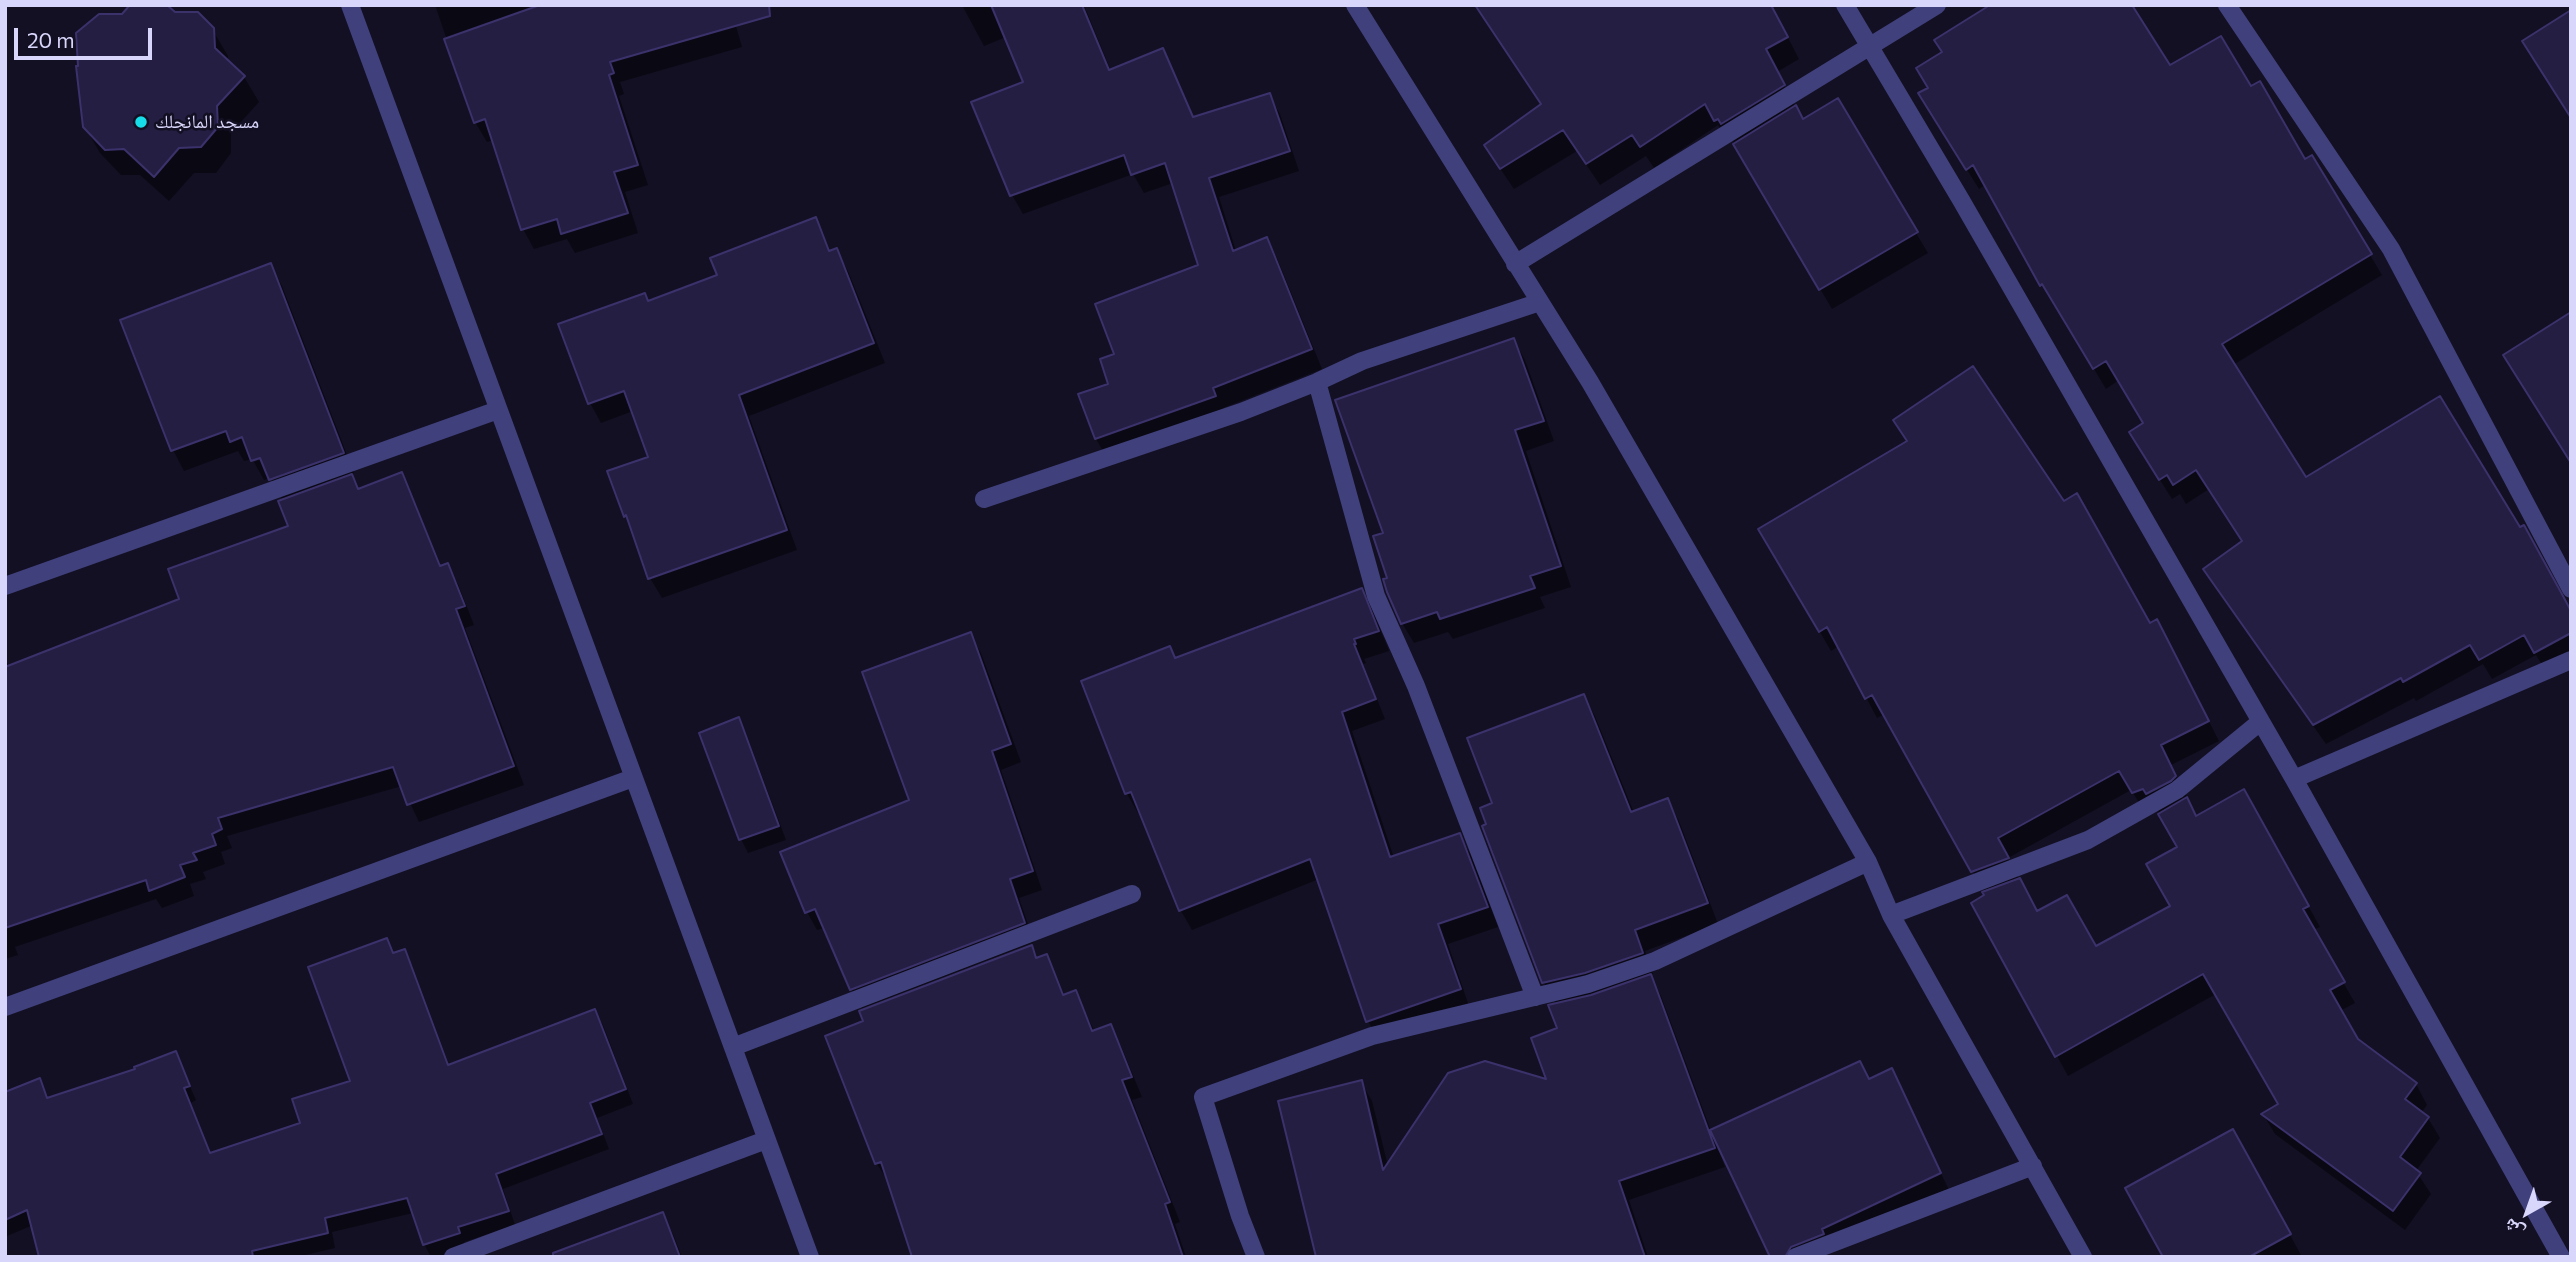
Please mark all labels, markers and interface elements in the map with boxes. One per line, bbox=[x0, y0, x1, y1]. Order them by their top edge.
scale bar bbox=[18, 14, 156, 58]
text: 20 m bbox=[27, 27, 75, 52]
place label: مسجد المانجلك bbox=[155, 111, 259, 133]
marker: مسجد المانجلك bbox=[133, 114, 149, 130]
north arrow bbox=[2492, 1178, 2562, 1248]
text: ش bbox=[2498, 1214, 2528, 1245]

